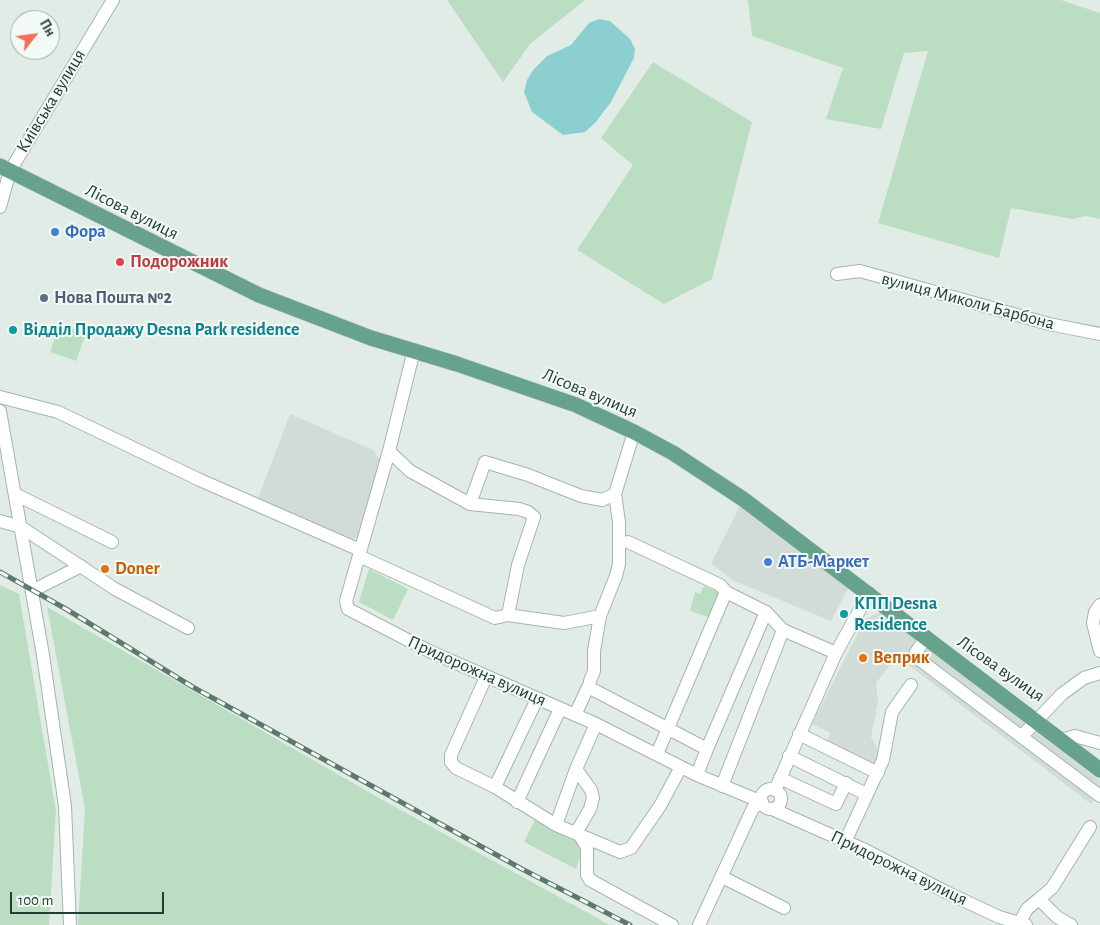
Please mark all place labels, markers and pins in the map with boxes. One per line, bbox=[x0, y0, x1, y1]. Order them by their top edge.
place label: Фора bbox=[65, 221, 106, 243]
marker: Фора bbox=[49, 226, 61, 238]
place label: Подорожник bbox=[130, 251, 228, 273]
marker: Подорожник bbox=[114, 256, 126, 268]
place label: Нова Пошта №2 bbox=[54, 287, 172, 309]
marker: Нова Пошта №2 bbox=[38, 292, 50, 304]
place label: Відділ Продажу Desna Park residence bbox=[23, 319, 299, 341]
marker: Відділ Продажу Desna Park residence bbox=[7, 324, 19, 336]
place label: АТБ-Маркет bbox=[778, 551, 869, 573]
marker: АТБ-Маркет bbox=[762, 556, 774, 568]
place label: Doner bbox=[115, 558, 160, 580]
marker: Doner bbox=[99, 563, 111, 575]
place label: КПП Desna Residence bbox=[854, 593, 937, 636]
marker: КПП Desna Residence bbox=[838, 608, 850, 620]
place label: Веприк bbox=[873, 647, 930, 669]
marker: Веприк bbox=[857, 652, 869, 664]

